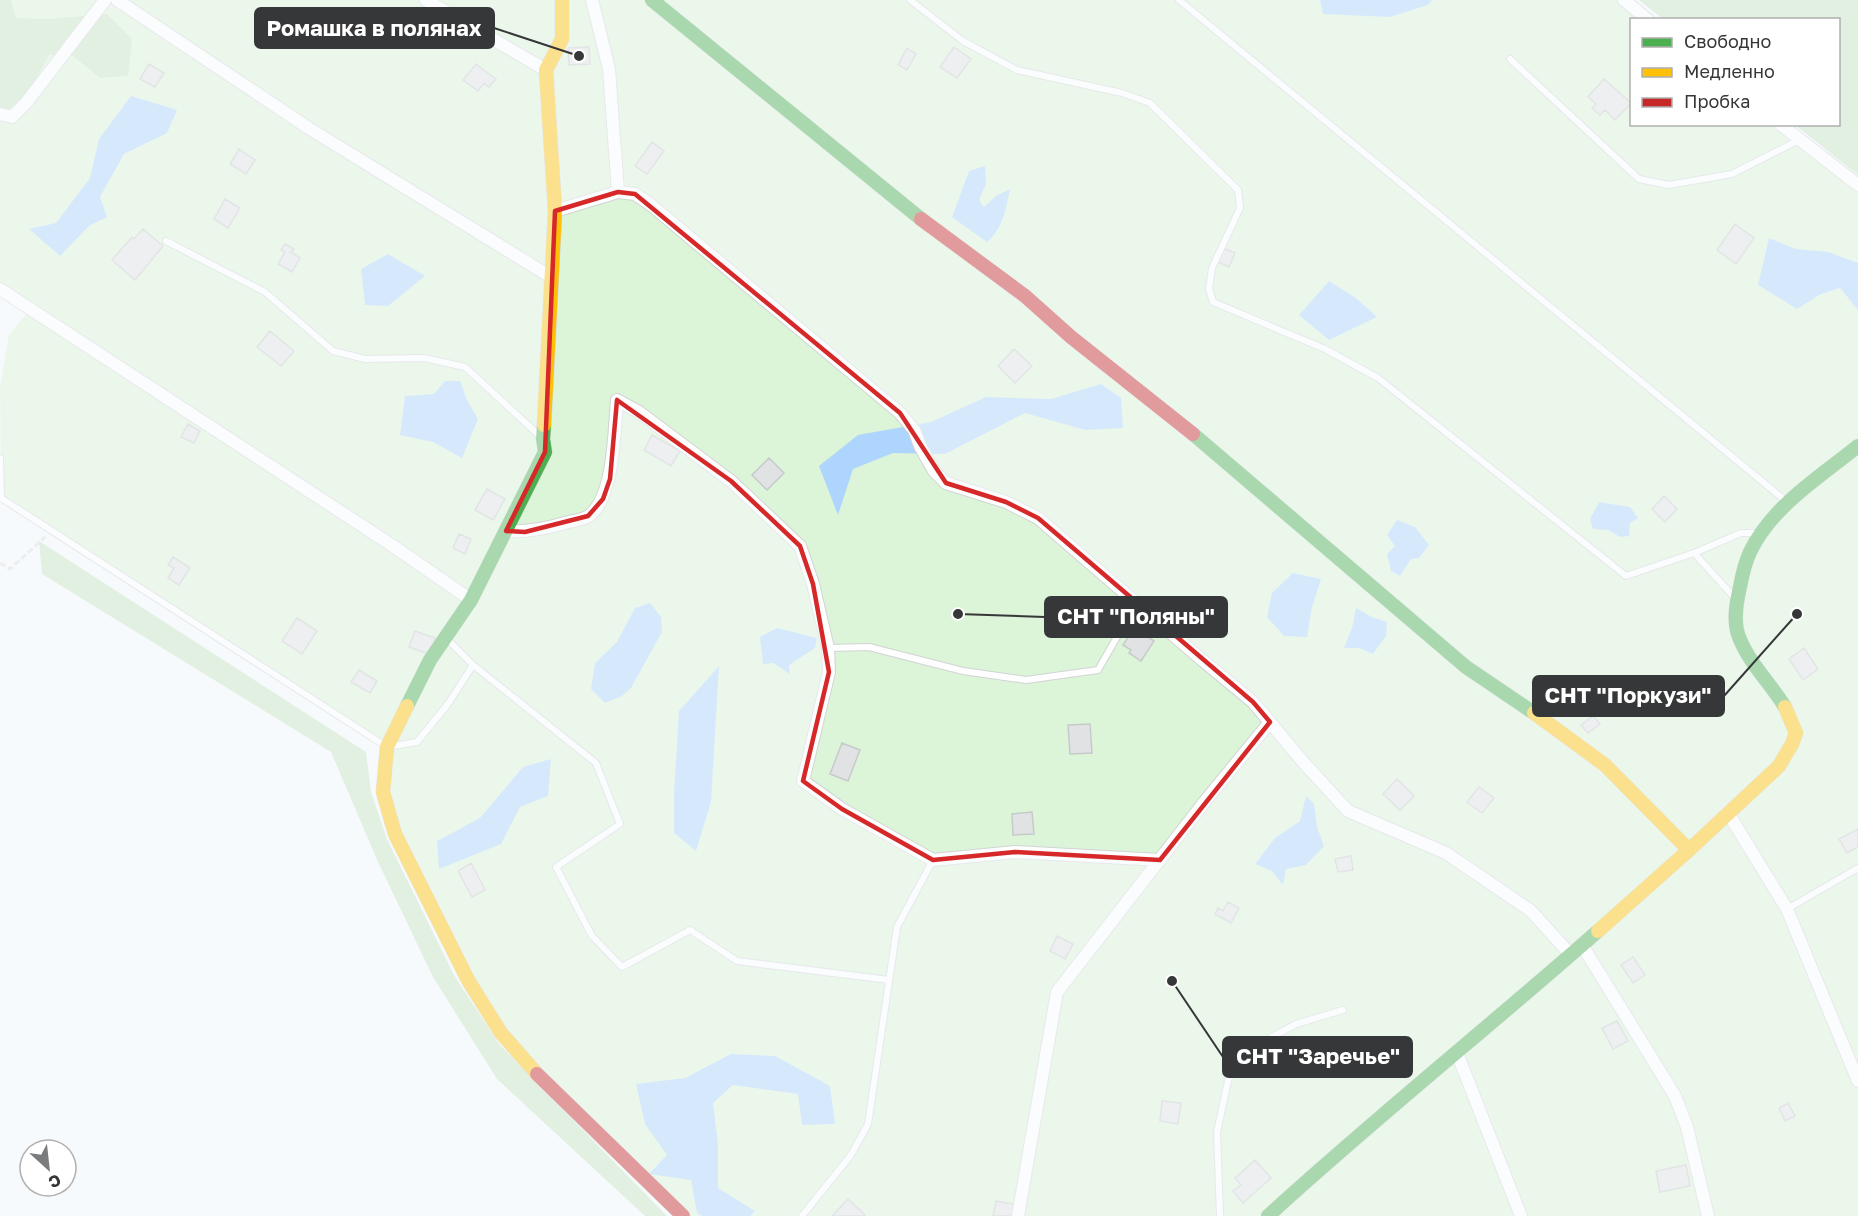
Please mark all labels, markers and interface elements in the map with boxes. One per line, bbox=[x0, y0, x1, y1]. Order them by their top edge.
callout: Ромашка в полянах bbox=[255, 8, 494, 48]
text: Ромашка в полянах bbox=[267, 14, 482, 41]
legend bbox=[1630, 18, 1840, 126]
text: Свободно bbox=[1684, 30, 1771, 52]
text: Медленно bbox=[1684, 60, 1775, 82]
text: Пробка bbox=[1684, 90, 1750, 112]
callout: СНТ "Поляны" bbox=[1045, 597, 1227, 637]
text: СНТ "Поляны" bbox=[1057, 602, 1215, 629]
callout: СНТ "Поркузи" bbox=[1533, 676, 1724, 716]
text: СНТ "Поркузи" bbox=[1544, 681, 1712, 708]
callout: СНТ "Заречье" bbox=[1223, 1037, 1412, 1077]
text: СНТ "Заречье" bbox=[1236, 1042, 1400, 1069]
north arrow bbox=[18, 1138, 78, 1198]
text: С bbox=[45, 1170, 64, 1193]

